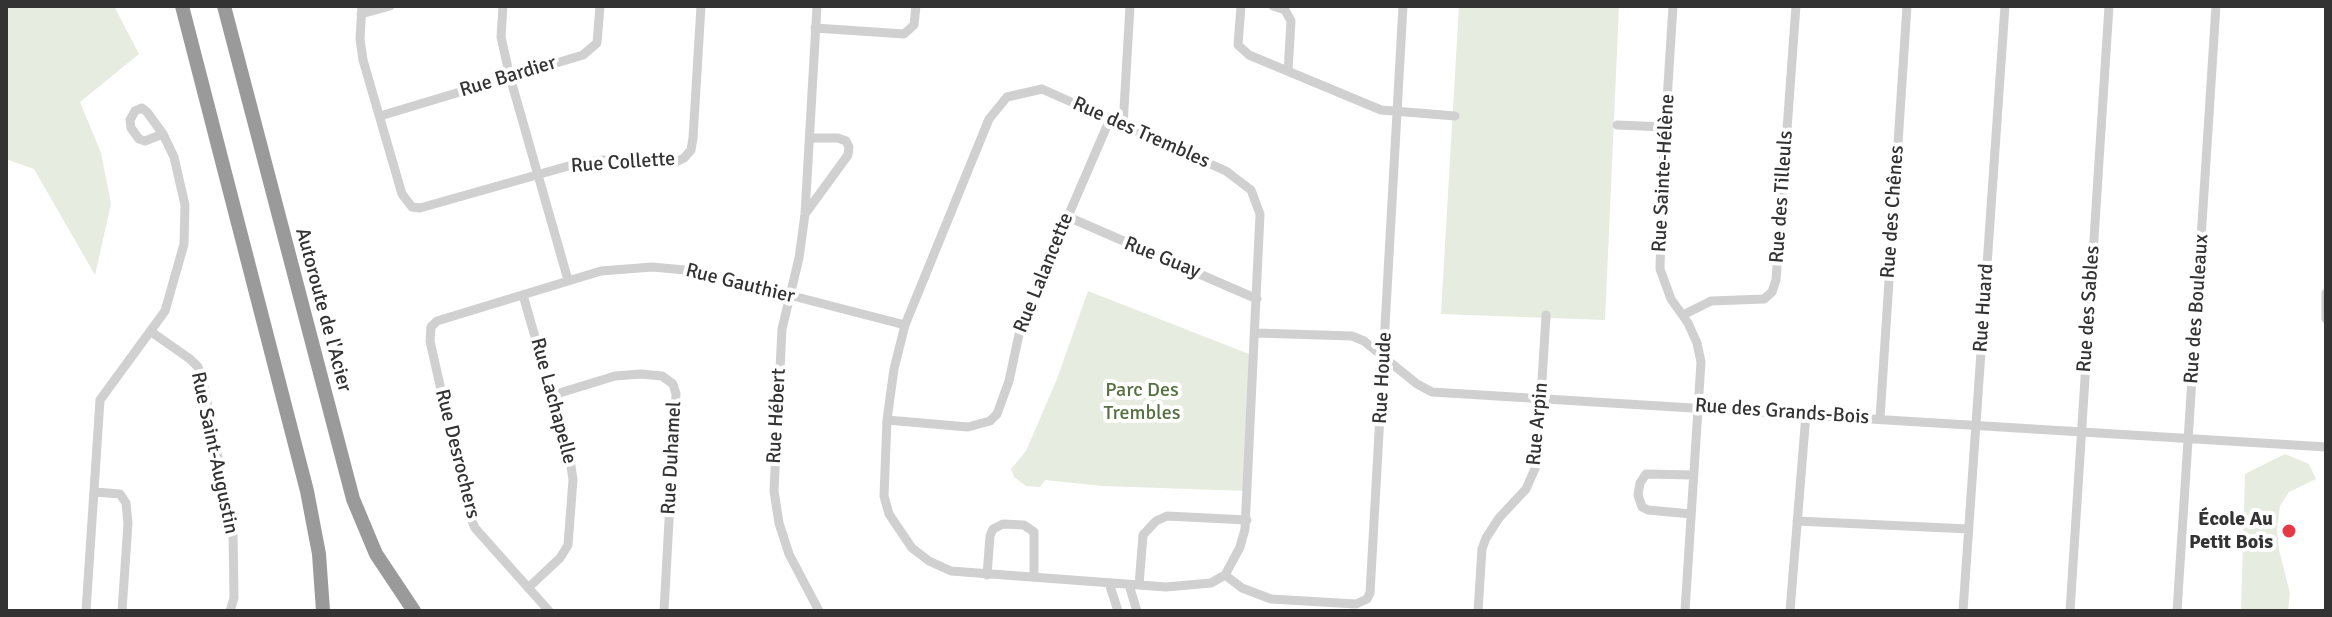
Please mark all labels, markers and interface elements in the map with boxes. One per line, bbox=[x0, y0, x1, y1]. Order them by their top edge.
street label: Rue Bardier bbox=[457, 51, 559, 103]
street label: Rue des Trembles bbox=[1069, 92, 1213, 174]
street label: Rue Sainte-Hélène bbox=[1648, 93, 1680, 253]
street label: Rue des Tilleuls bbox=[1765, 130, 1799, 264]
street label: Rue des Chênes bbox=[1876, 145, 1910, 279]
street label: Rue Collette bbox=[570, 147, 676, 179]
street label: Rue Lalancette bbox=[1009, 209, 1079, 337]
street label: Autoroute de l'Acier bbox=[290, 225, 356, 395]
street label: Rue Guay bbox=[1120, 232, 1204, 284]
street label: Rue des Bouleaux bbox=[2180, 233, 2214, 385]
street label: Rue des Sables bbox=[2073, 245, 2105, 373]
street label: Rue Gauthier bbox=[683, 259, 797, 309]
street label: Rue Huard bbox=[1969, 263, 1999, 353]
street label: Rue Houde bbox=[1369, 331, 1397, 425]
street label: Rue Lachapelle bbox=[525, 335, 581, 467]
street label: Rue Hébert bbox=[763, 368, 791, 464]
street label: Rue Saint-Augustin bbox=[185, 370, 243, 536]
park label: Parc Des Trembles bbox=[1104, 379, 1180, 426]
street label: Rue Arpin bbox=[1522, 381, 1554, 467]
street label: Rue Desrochers bbox=[429, 387, 485, 521]
street label: Rue des Grands-Bois bbox=[1694, 394, 1870, 430]
street label: Rue Duhamel bbox=[657, 401, 687, 515]
place label: École Au Petit Bois bbox=[2189, 508, 2273, 555]
marker: École Au Petit Bois bbox=[2280, 522, 2298, 540]

